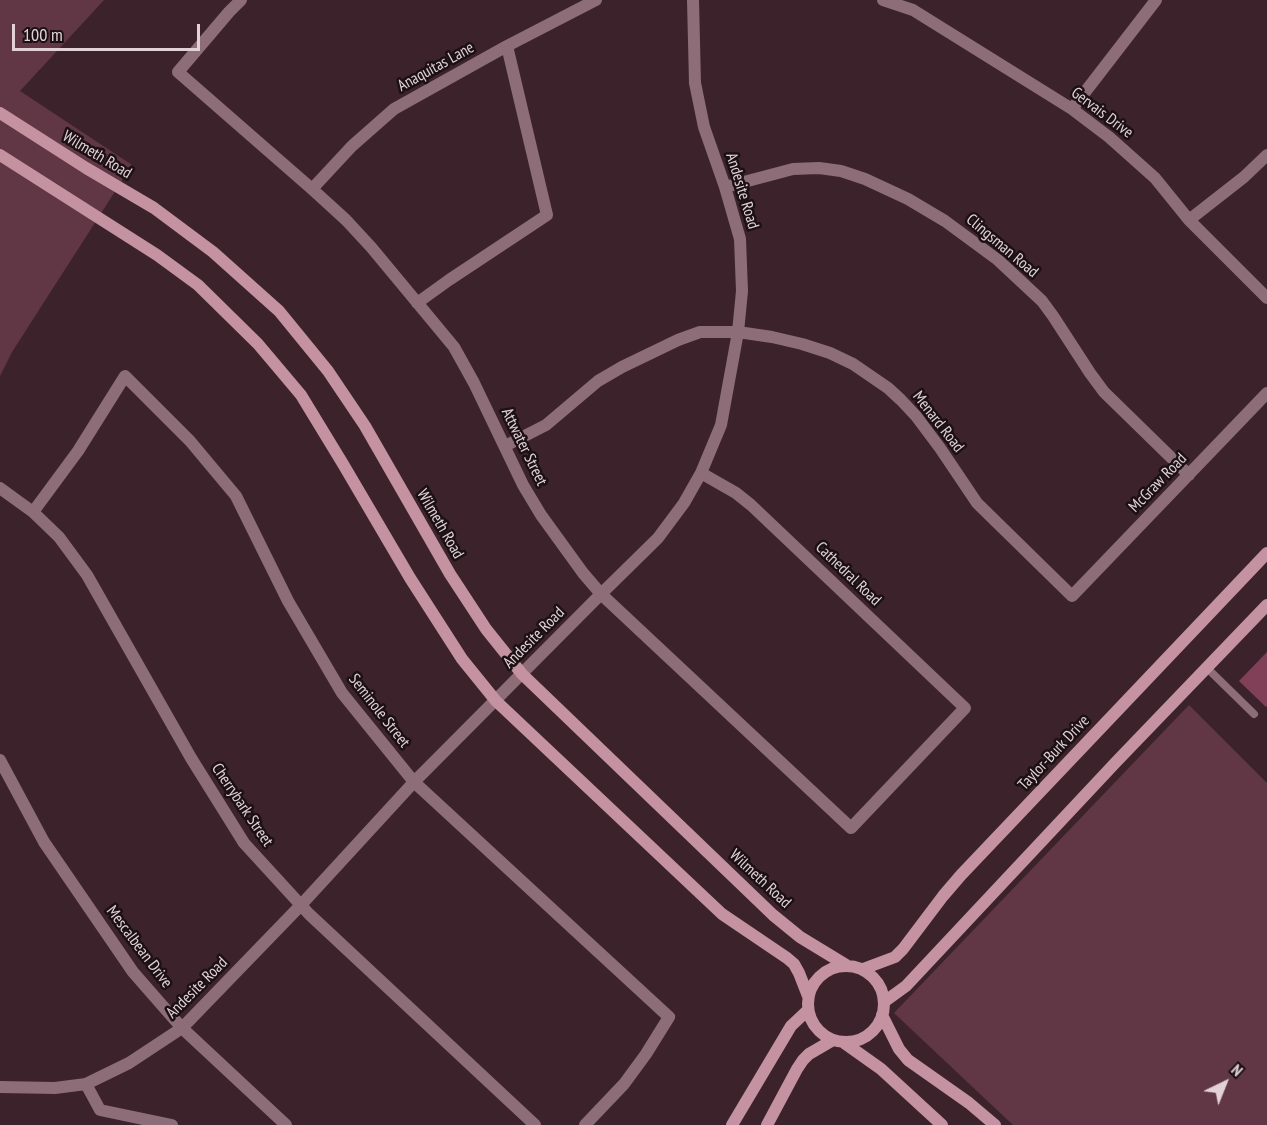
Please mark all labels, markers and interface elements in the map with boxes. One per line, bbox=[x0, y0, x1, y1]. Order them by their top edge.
scale bar bbox=[15, 12, 202, 50]
text: 100 m bbox=[23, 23, 63, 46]
street label: Anaquitas Lane bbox=[394, 38, 478, 96]
street label: Gervais Drive bbox=[1067, 83, 1137, 143]
street label: Wilmeth Road bbox=[59, 127, 135, 183]
street label: Andesite Road bbox=[721, 151, 763, 231]
street label: Clingsman Road bbox=[962, 210, 1042, 282]
street label: Menard Road bbox=[908, 388, 968, 456]
street label: Attwater Street bbox=[497, 405, 551, 489]
street label: McGraw Road bbox=[1125, 449, 1191, 517]
street label: Wilmeth Road bbox=[412, 486, 468, 562]
street label: Cathedral Road bbox=[811, 538, 885, 610]
street label: Andesite Road bbox=[499, 603, 569, 673]
street label: Seminole Street bbox=[344, 670, 414, 752]
street label: Taylor-Burk Drive bbox=[1014, 712, 1094, 794]
street label: Cherrybark Street bbox=[207, 760, 277, 850]
street label: Wilmeth Road bbox=[725, 846, 795, 912]
street label: Mescalbean Drive bbox=[102, 902, 176, 992]
street label: Andesite Road bbox=[162, 953, 232, 1023]
north arrow bbox=[1195, 1053, 1255, 1113]
text: N bbox=[1227, 1060, 1247, 1080]

